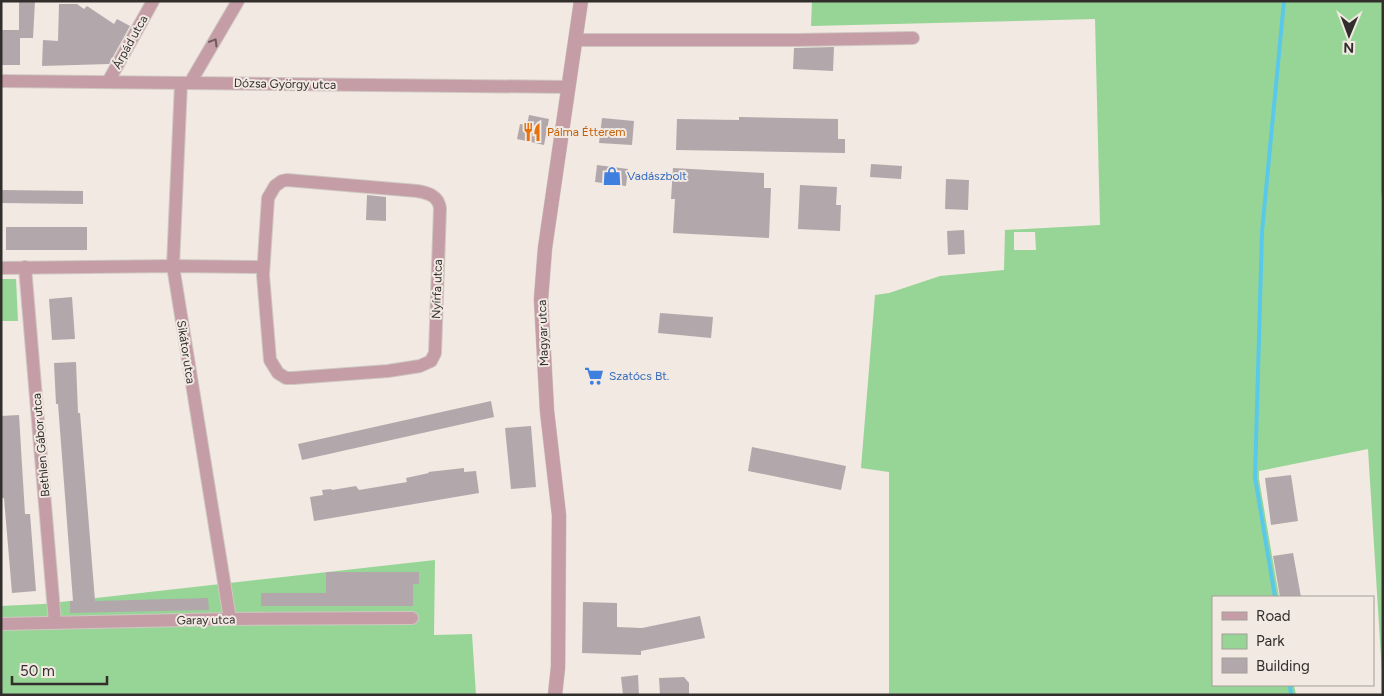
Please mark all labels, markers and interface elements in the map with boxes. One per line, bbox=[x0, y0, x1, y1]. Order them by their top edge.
north arrow bbox=[1324, 10, 1374, 60]
street label: Árpád utca bbox=[110, 13, 150, 71]
one-way arrow bbox=[207, 39, 217, 48]
text: N bbox=[1343, 39, 1354, 56]
street label: Dózsa György utca bbox=[234, 76, 336, 92]
restaurant icon: Pálma Étterem bbox=[521, 121, 543, 143]
place label: Pálma Étterem bbox=[547, 125, 625, 139]
shop icon: Vadászbolt bbox=[601, 165, 623, 187]
place label: Vadászbolt bbox=[627, 169, 687, 183]
street label: Nyírfa utca bbox=[429, 259, 445, 319]
street label: Magyar utca bbox=[535, 300, 551, 366]
street label: Sikátor utca bbox=[174, 319, 198, 385]
supermarket icon: Szatócs Bt. bbox=[583, 365, 605, 387]
place label: Szatócs Bt. bbox=[609, 369, 669, 383]
street label: Bethlen Gábor utca bbox=[29, 393, 53, 497]
legend bbox=[1212, 596, 1374, 686]
text: Road bbox=[1256, 607, 1291, 625]
street label: Garay utca bbox=[177, 612, 235, 628]
text: Park bbox=[1256, 632, 1285, 650]
scale bar bbox=[12, 654, 108, 686]
text: Building bbox=[1256, 657, 1310, 675]
text: 50 m bbox=[20, 662, 55, 680]

